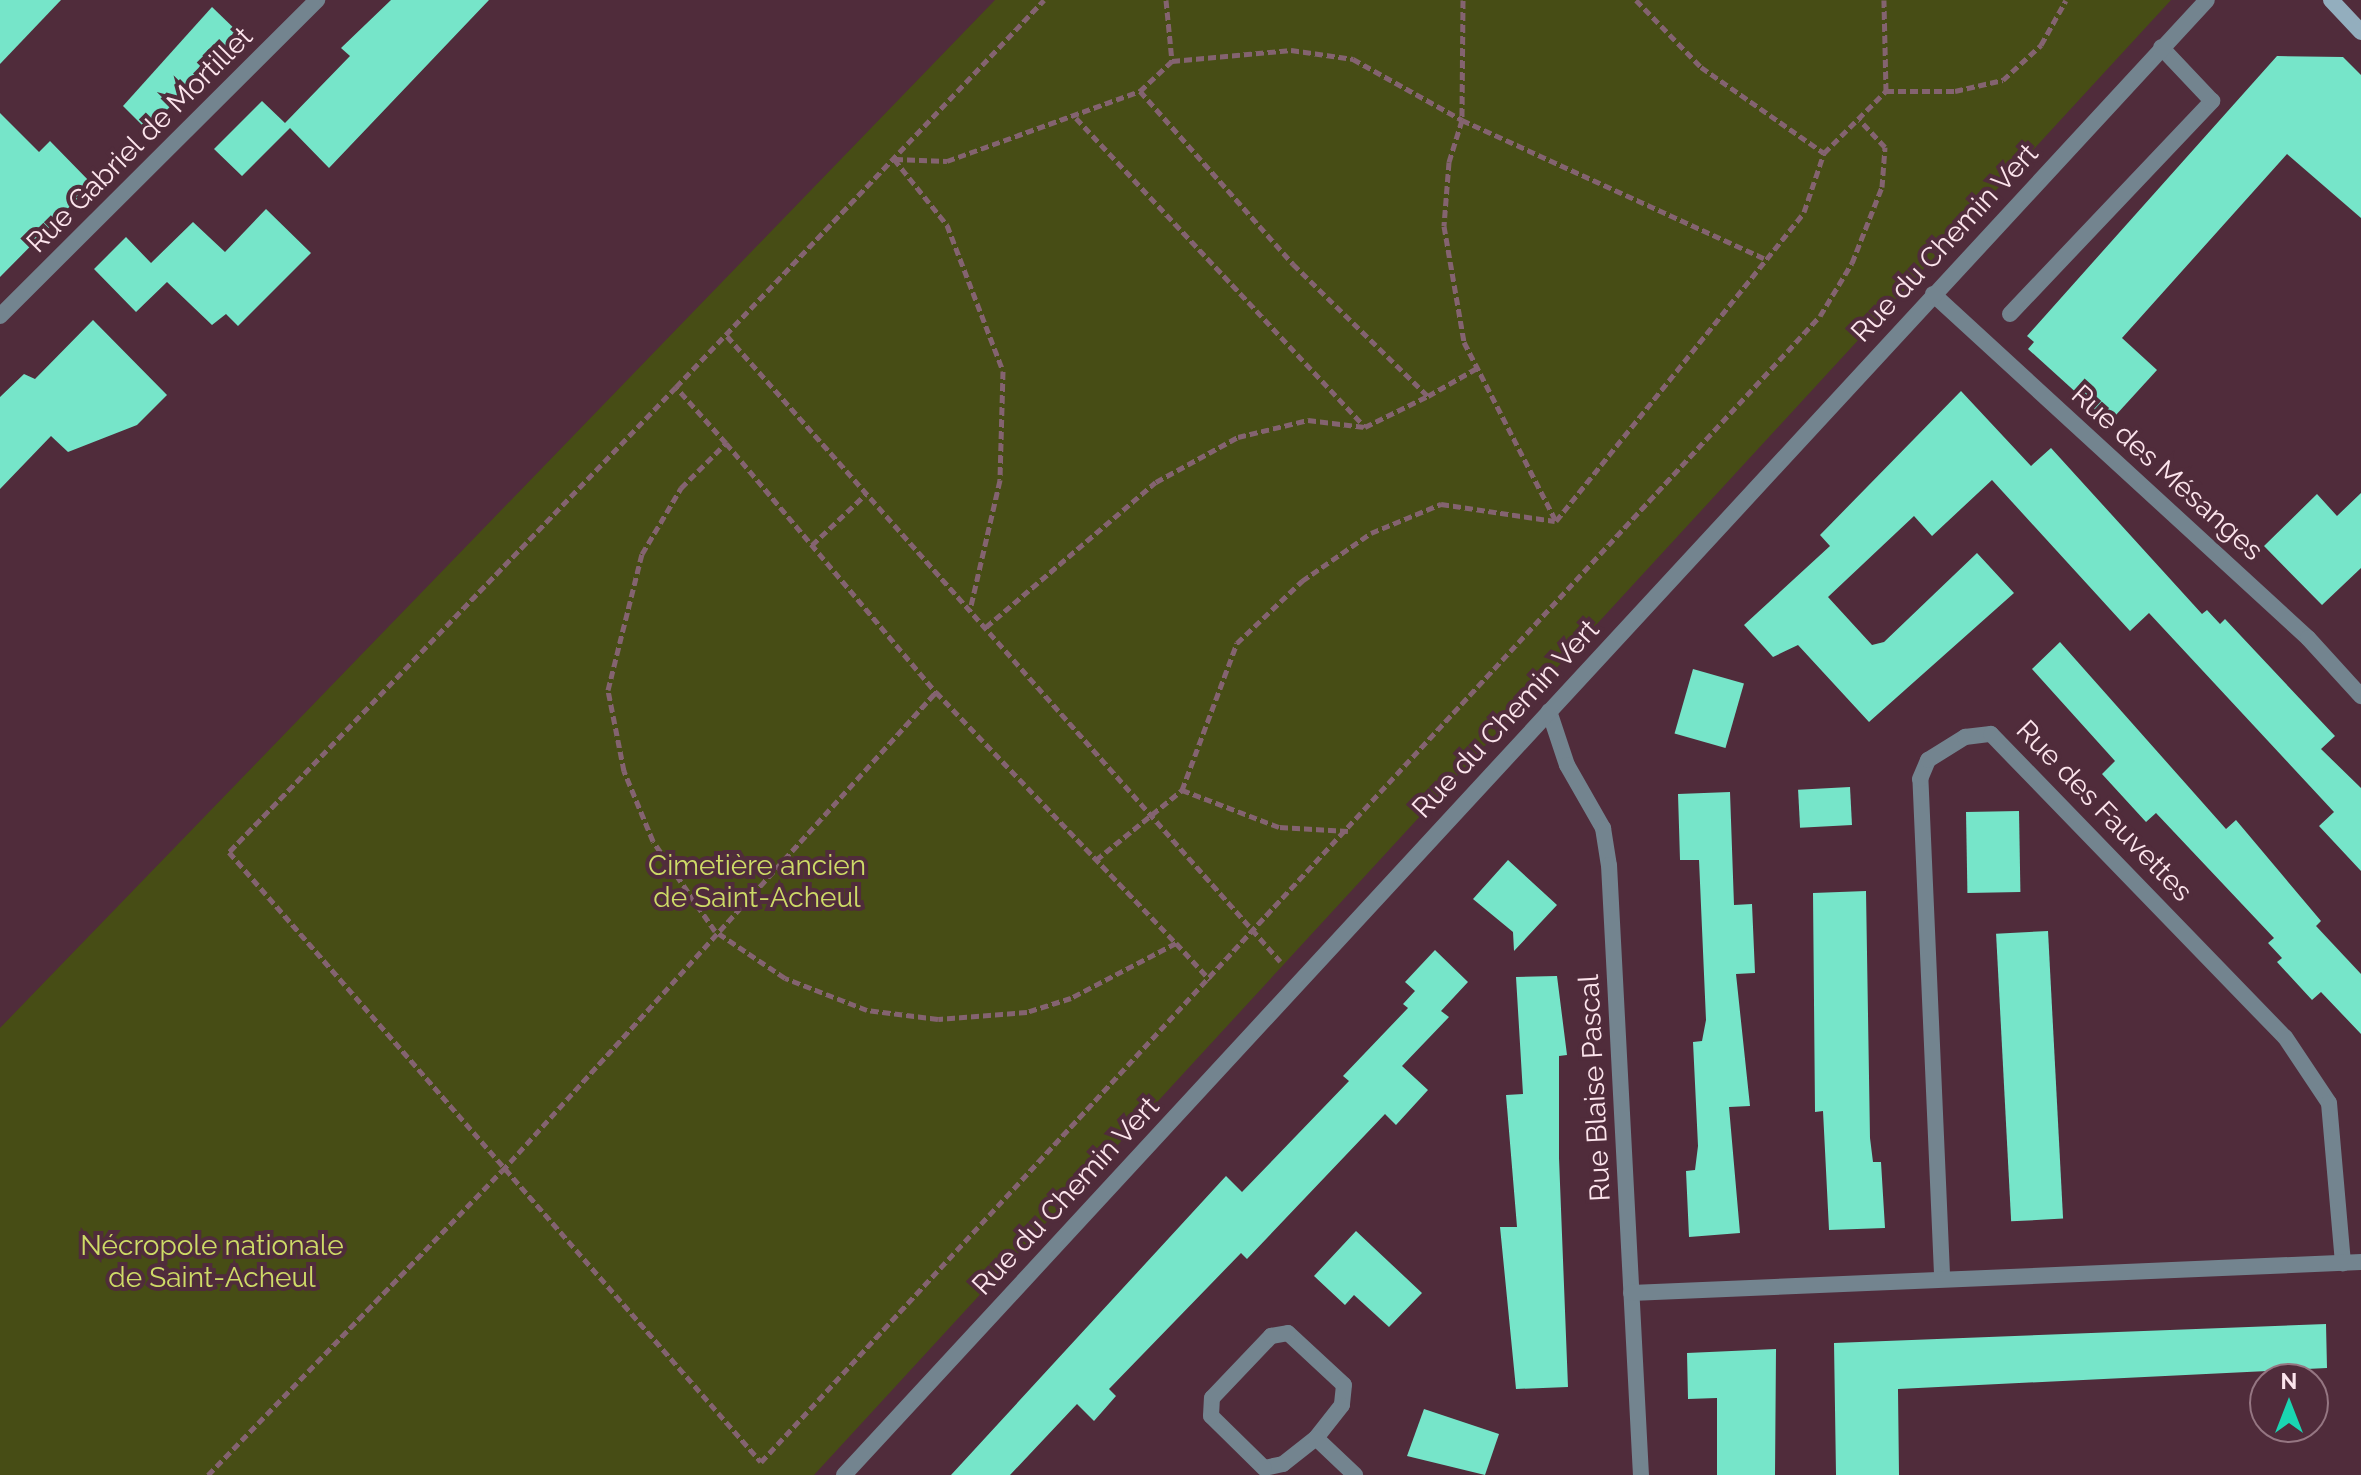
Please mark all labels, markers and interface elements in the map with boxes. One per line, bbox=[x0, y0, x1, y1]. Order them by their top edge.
street label: Rue Gabriel de Mortillet bbox=[20, 20, 260, 260]
street label: Rue du Chemin Vert bbox=[1844, 137, 2046, 349]
street label: Rue des Mésanges bbox=[2064, 378, 2270, 568]
street label: Rue du Chemin Vert bbox=[1405, 613, 1607, 825]
street label: Rue des Fauvettes bbox=[2009, 714, 2199, 908]
park label: Cimetière ancien de Saint-Acheul bbox=[648, 849, 866, 915]
street label: Rue Blaise Pascal bbox=[1572, 974, 1618, 1202]
street label: Rue du Chemin Vert bbox=[965, 1090, 1167, 1302]
park label: Nécropole nationale de Saint-Acheul bbox=[80, 1229, 344, 1295]
north arrow bbox=[2249, 1363, 2329, 1443]
text: N bbox=[2281, 1368, 2297, 1394]

